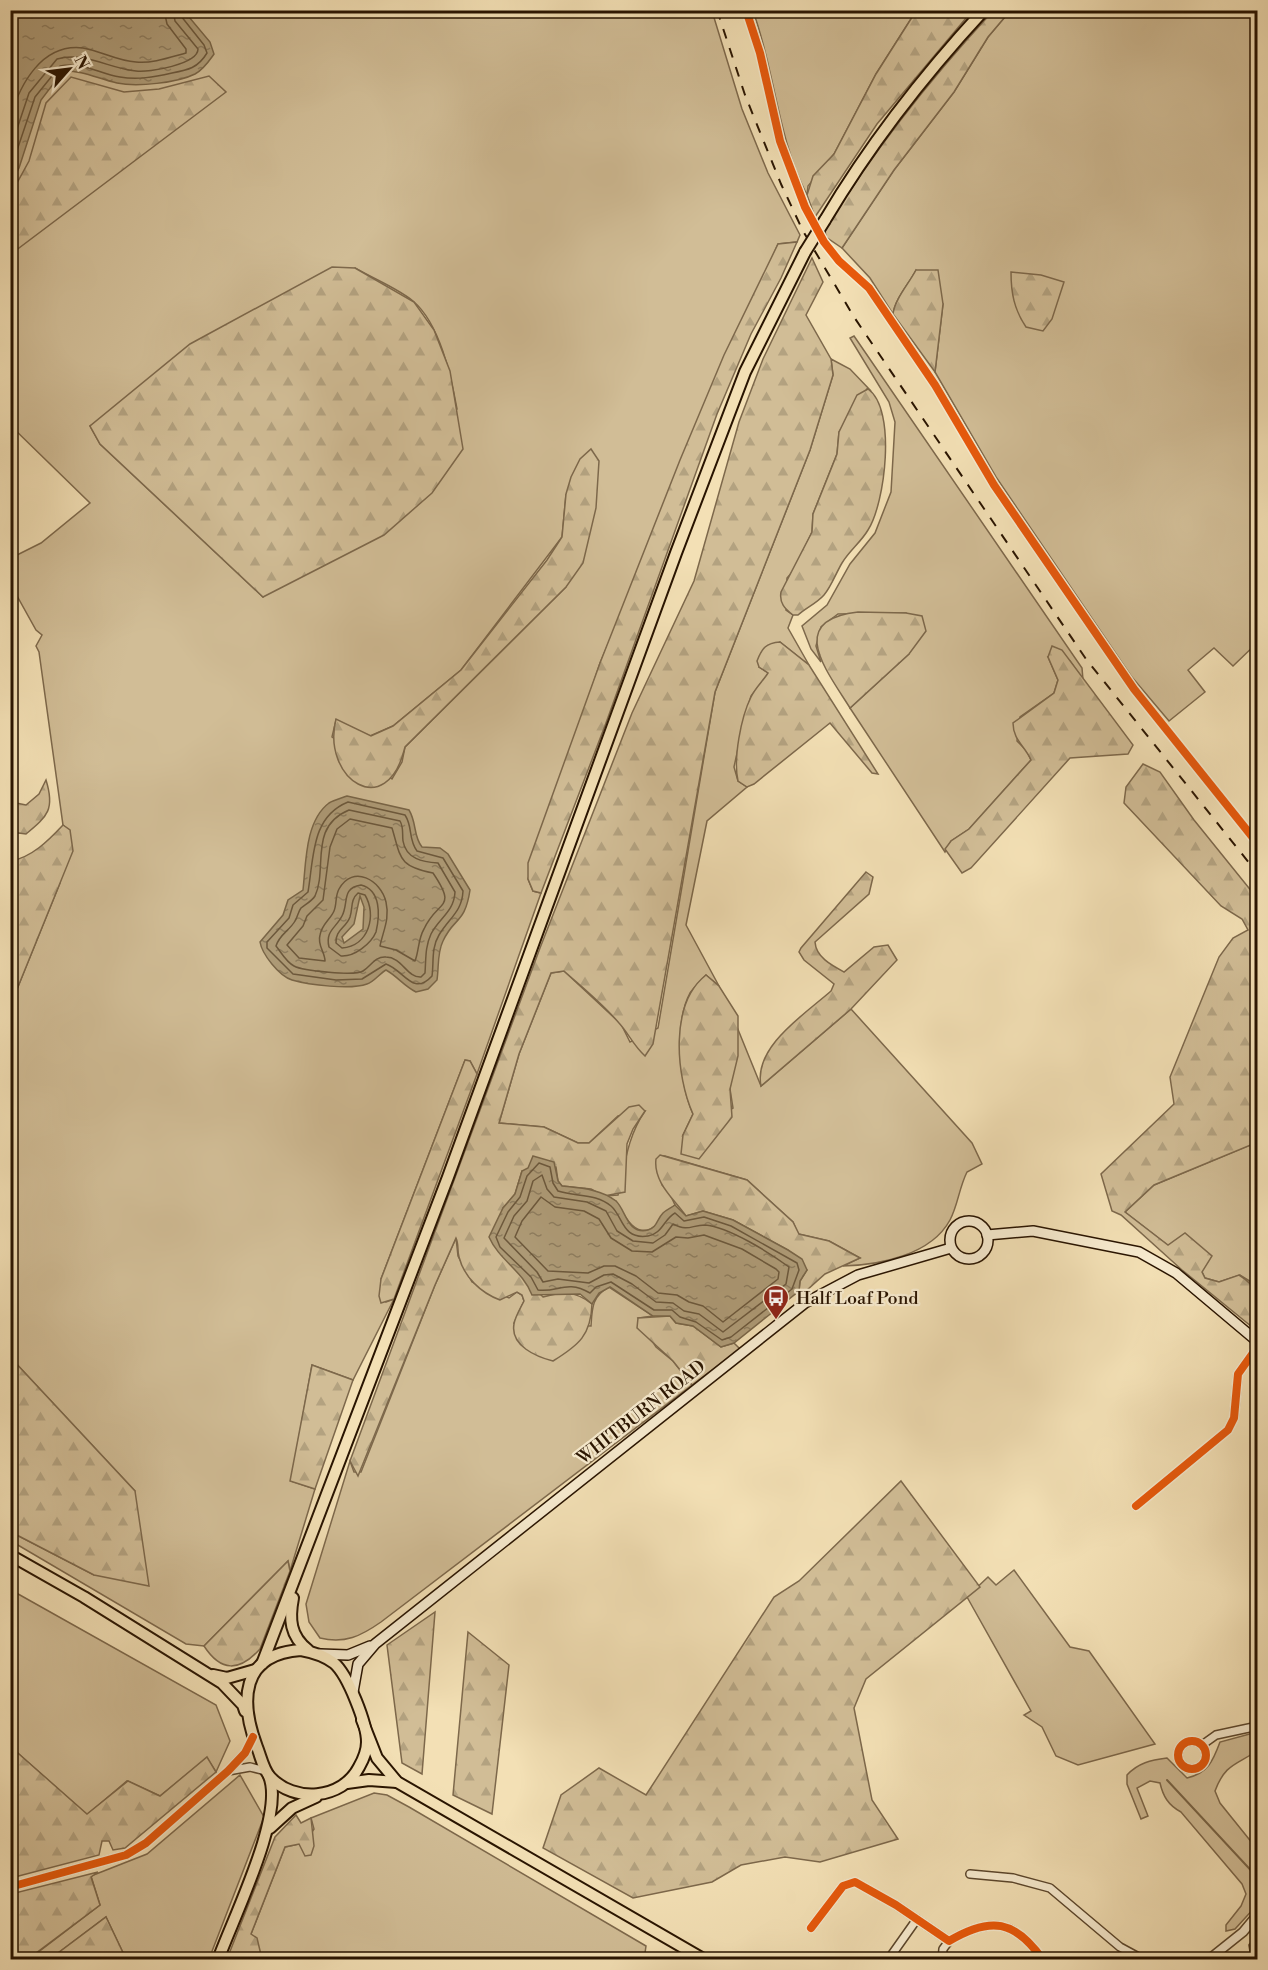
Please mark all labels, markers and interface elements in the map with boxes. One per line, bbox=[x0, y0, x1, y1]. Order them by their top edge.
north arrow bbox=[39, 39, 99, 99]
text: N bbox=[70, 52, 93, 73]
bus stop icon: Half Loaf Pond bbox=[761, 1283, 791, 1321]
place label: Half Loaf Pond bbox=[796, 1287, 919, 1310]
street label: WHITBURN ROAD bbox=[572, 1355, 710, 1470]

